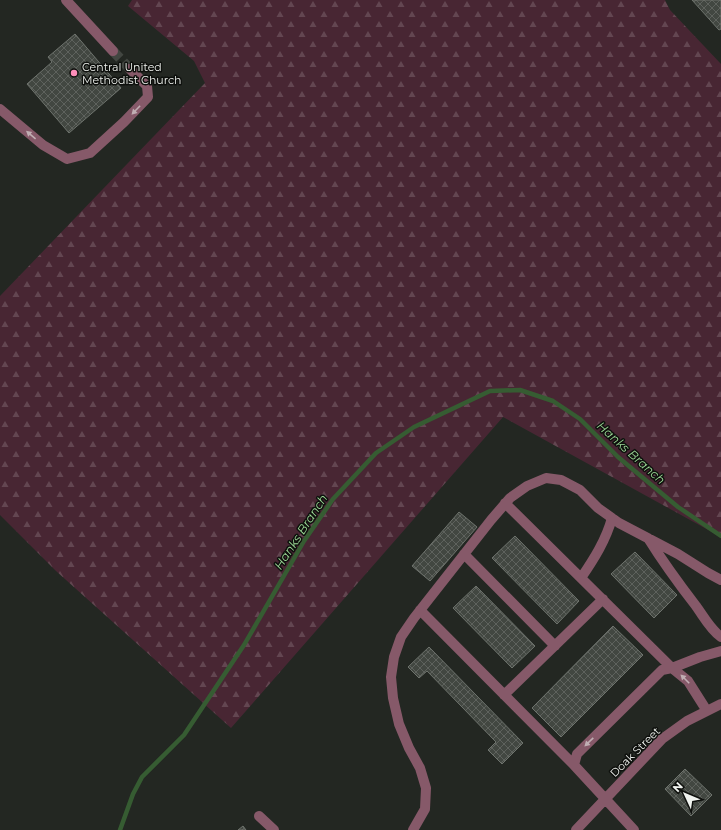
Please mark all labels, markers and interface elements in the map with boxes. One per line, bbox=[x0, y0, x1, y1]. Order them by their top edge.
place label: Central United Methodist Church bbox=[82, 60, 182, 87]
marker: Central United Methodist Church bbox=[69, 68, 79, 78]
one-way arrow bbox=[132, 105, 141, 115]
one-way arrow bbox=[26, 131, 36, 140]
water label: Hanks Branch bbox=[594, 418, 669, 487]
water label: Hanks Branch bbox=[271, 491, 330, 572]
one-way arrow bbox=[680, 674, 690, 684]
street label: Doak Street bbox=[607, 724, 663, 780]
one-way arrow bbox=[584, 737, 594, 747]
north arrow bbox=[665, 774, 705, 814]
text: N bbox=[670, 779, 686, 795]

